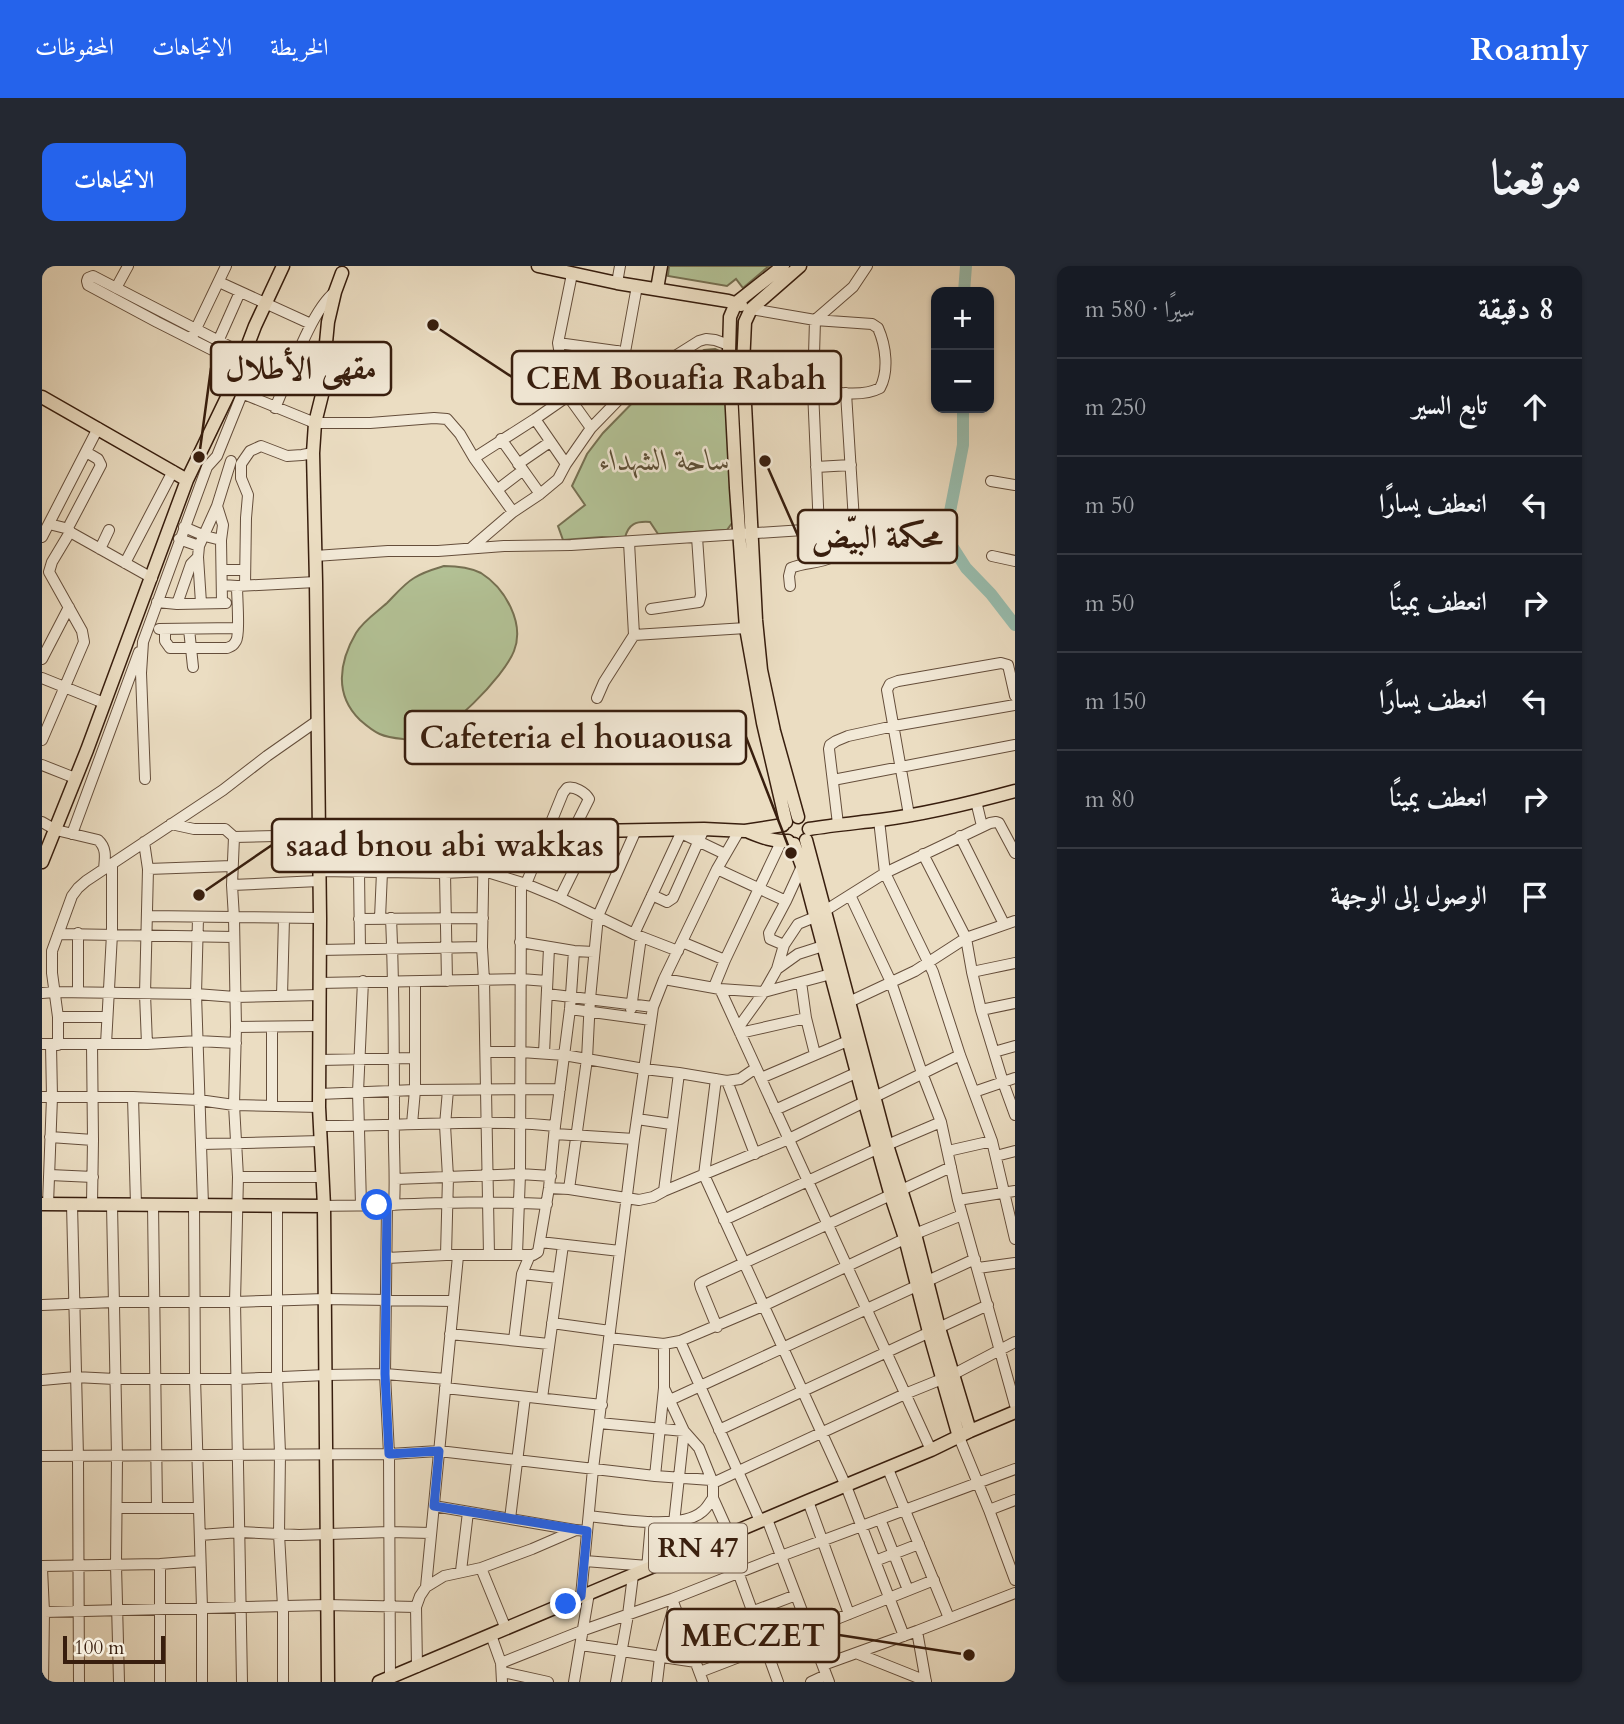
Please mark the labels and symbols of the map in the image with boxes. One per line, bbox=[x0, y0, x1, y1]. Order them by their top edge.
callout: مقهى الأطلال bbox=[211, 342, 391, 395]
text: مقهى الأطلال bbox=[225, 347, 377, 391]
callout: CEM Bouafia Rabah bbox=[512, 351, 841, 404]
text: CEM Bouafia Rabah bbox=[526, 357, 826, 401]
park label: ساحة الشهداء bbox=[600, 440, 730, 481]
callout: محكمة البيّض bbox=[798, 510, 957, 563]
text: محكمة البيّض bbox=[812, 515, 943, 560]
callout: Cafeteria el houaousa bbox=[405, 711, 746, 764]
text: Cafeteria el houaousa bbox=[419, 716, 733, 760]
callout: saad bnou abi wakkas bbox=[272, 819, 618, 872]
text: saad bnou abi wakkas bbox=[286, 824, 604, 868]
route start bbox=[361, 1189, 392, 1220]
road number: RN 47 bbox=[649, 1524, 747, 1572]
route end bbox=[550, 1588, 581, 1619]
callout: MECZET bbox=[667, 1609, 839, 1662]
text: MECZET bbox=[681, 1614, 825, 1658]
scale bar bbox=[63, 1633, 164, 1665]

